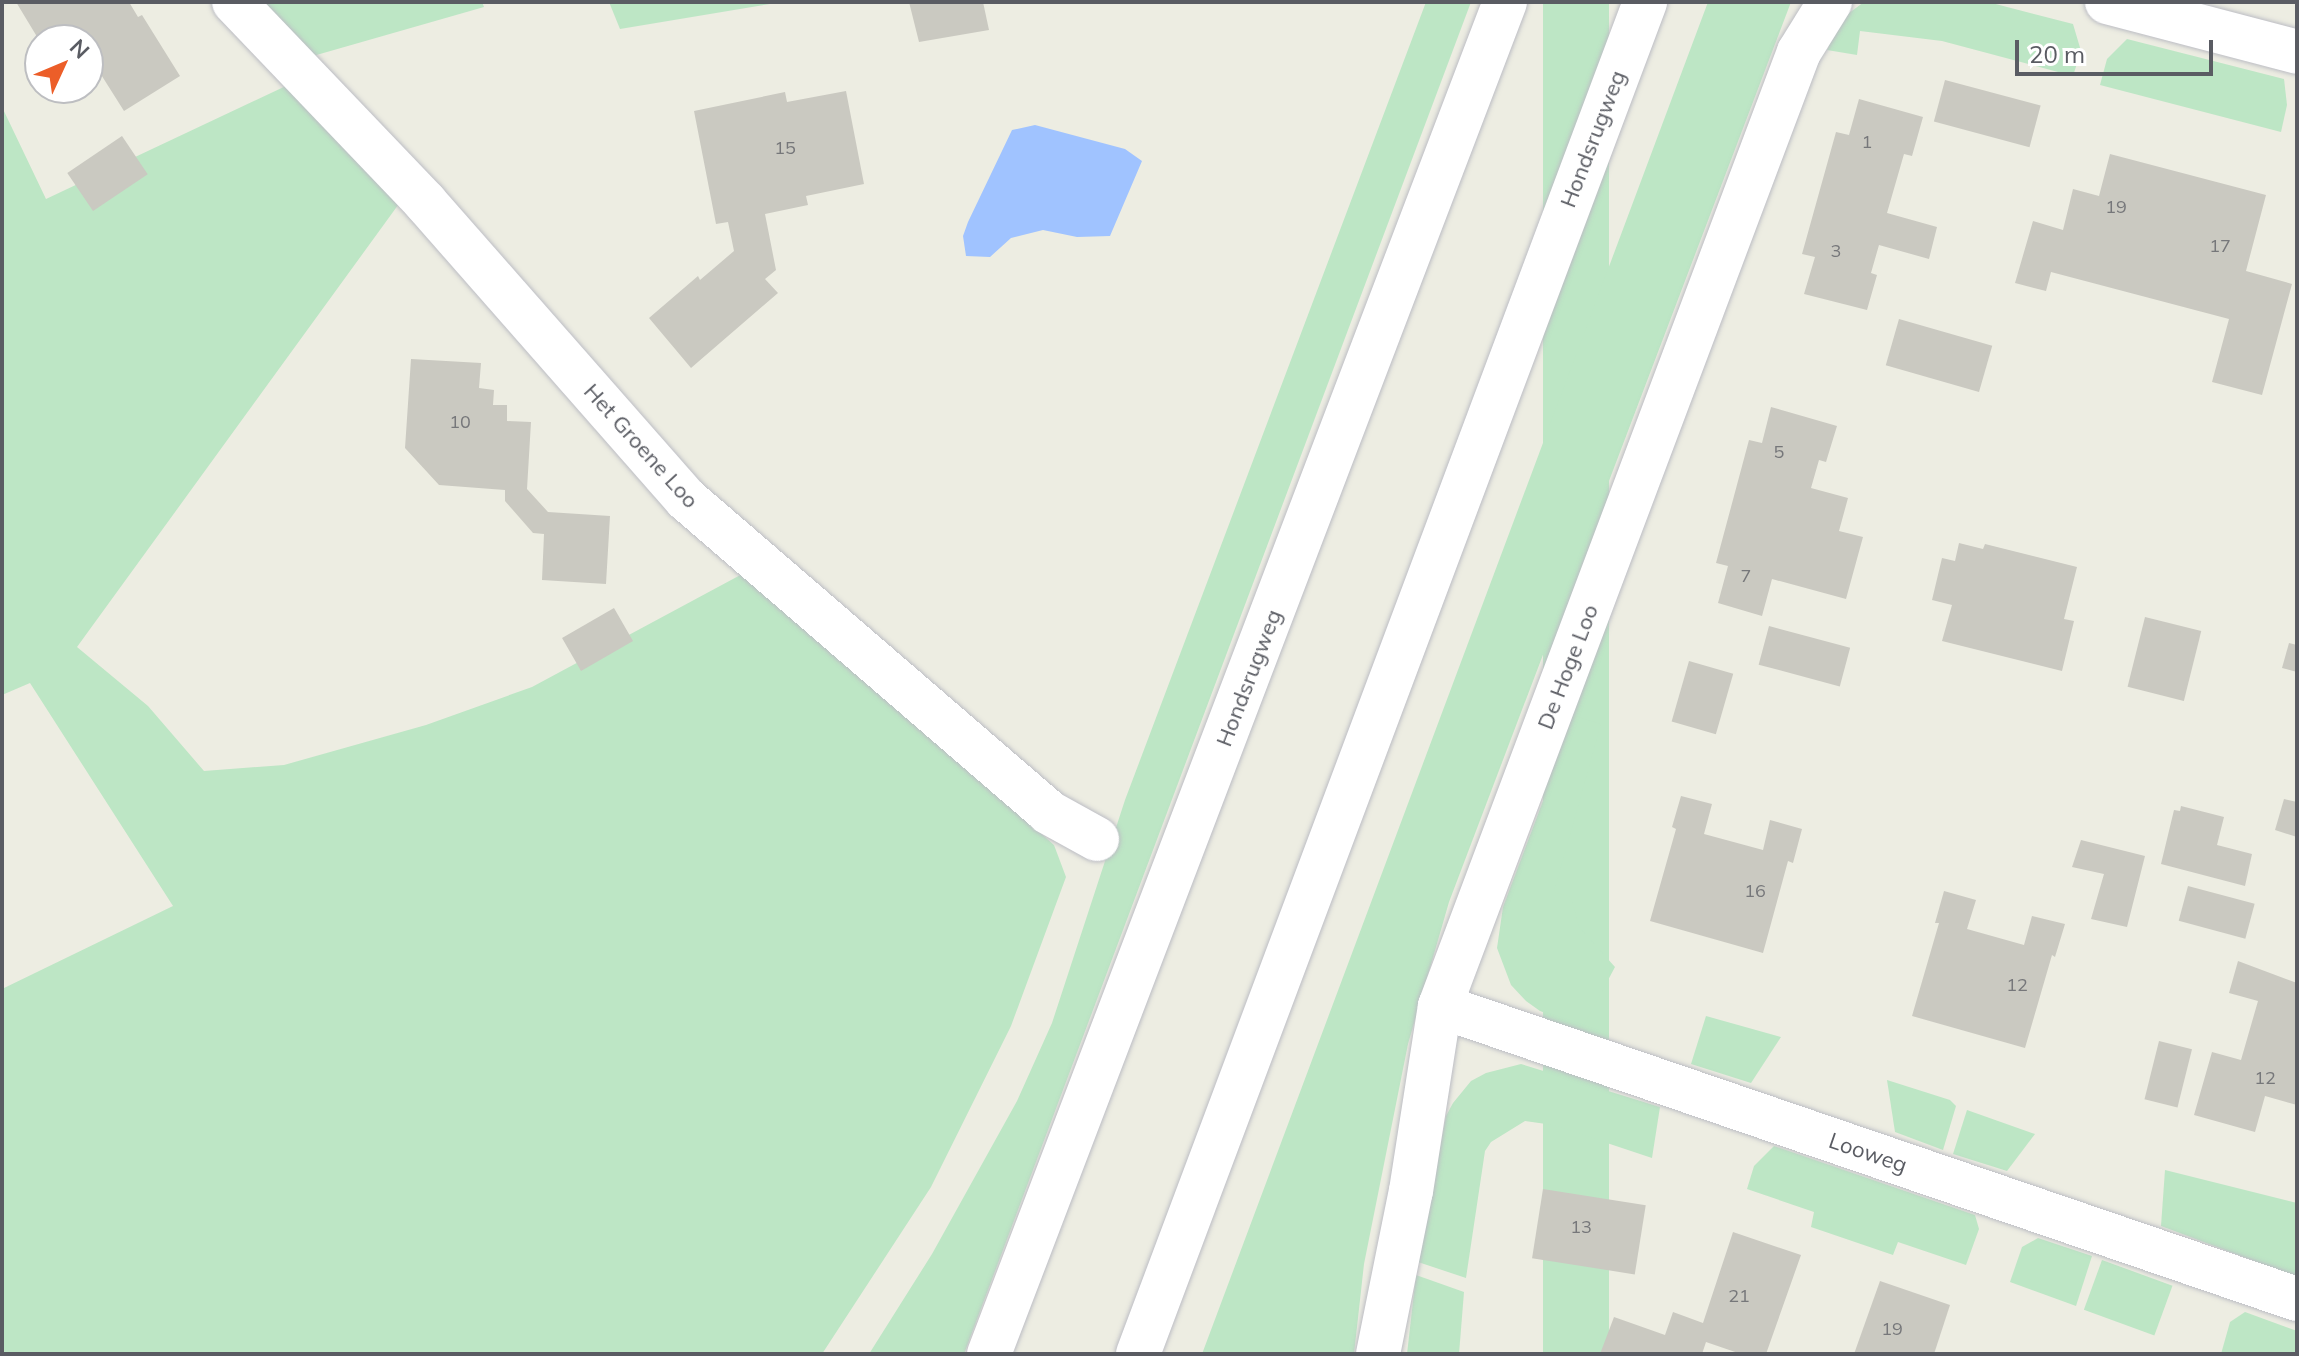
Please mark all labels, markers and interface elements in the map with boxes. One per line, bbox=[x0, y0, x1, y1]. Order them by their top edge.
north arrow bbox=[24, 24, 104, 104]
scale bar bbox=[2019, 24, 2217, 74]
text: N bbox=[64, 33, 96, 64]
text: 20 m bbox=[2029, 39, 2085, 69]
street label: Hondsrugweg bbox=[1555, 67, 1631, 211]
house number: 1 bbox=[1862, 131, 1872, 153]
house number: 15 bbox=[774, 137, 796, 159]
house number: 19 bbox=[2105, 196, 2127, 218]
house number: 17 bbox=[2209, 235, 2231, 257]
house number: 3 bbox=[1831, 240, 1841, 262]
street label: Het Groene Loo bbox=[578, 378, 704, 514]
house number: 10 bbox=[449, 411, 471, 433]
house number: 5 bbox=[1774, 441, 1784, 463]
house number: 7 bbox=[1741, 565, 1751, 587]
street label: De Hoge Loo bbox=[1532, 601, 1604, 733]
street label: Hondsrugweg bbox=[1211, 606, 1287, 750]
house number: 16 bbox=[1744, 880, 1766, 902]
house number: 12 bbox=[2006, 974, 2028, 996]
house number: 12 bbox=[2254, 1067, 2276, 1089]
street label: Looweg bbox=[1825, 1127, 1911, 1179]
house number: 13 bbox=[1570, 1216, 1592, 1238]
house number: 21 bbox=[1728, 1285, 1750, 1307]
house number: 19 bbox=[1881, 1318, 1903, 1340]

